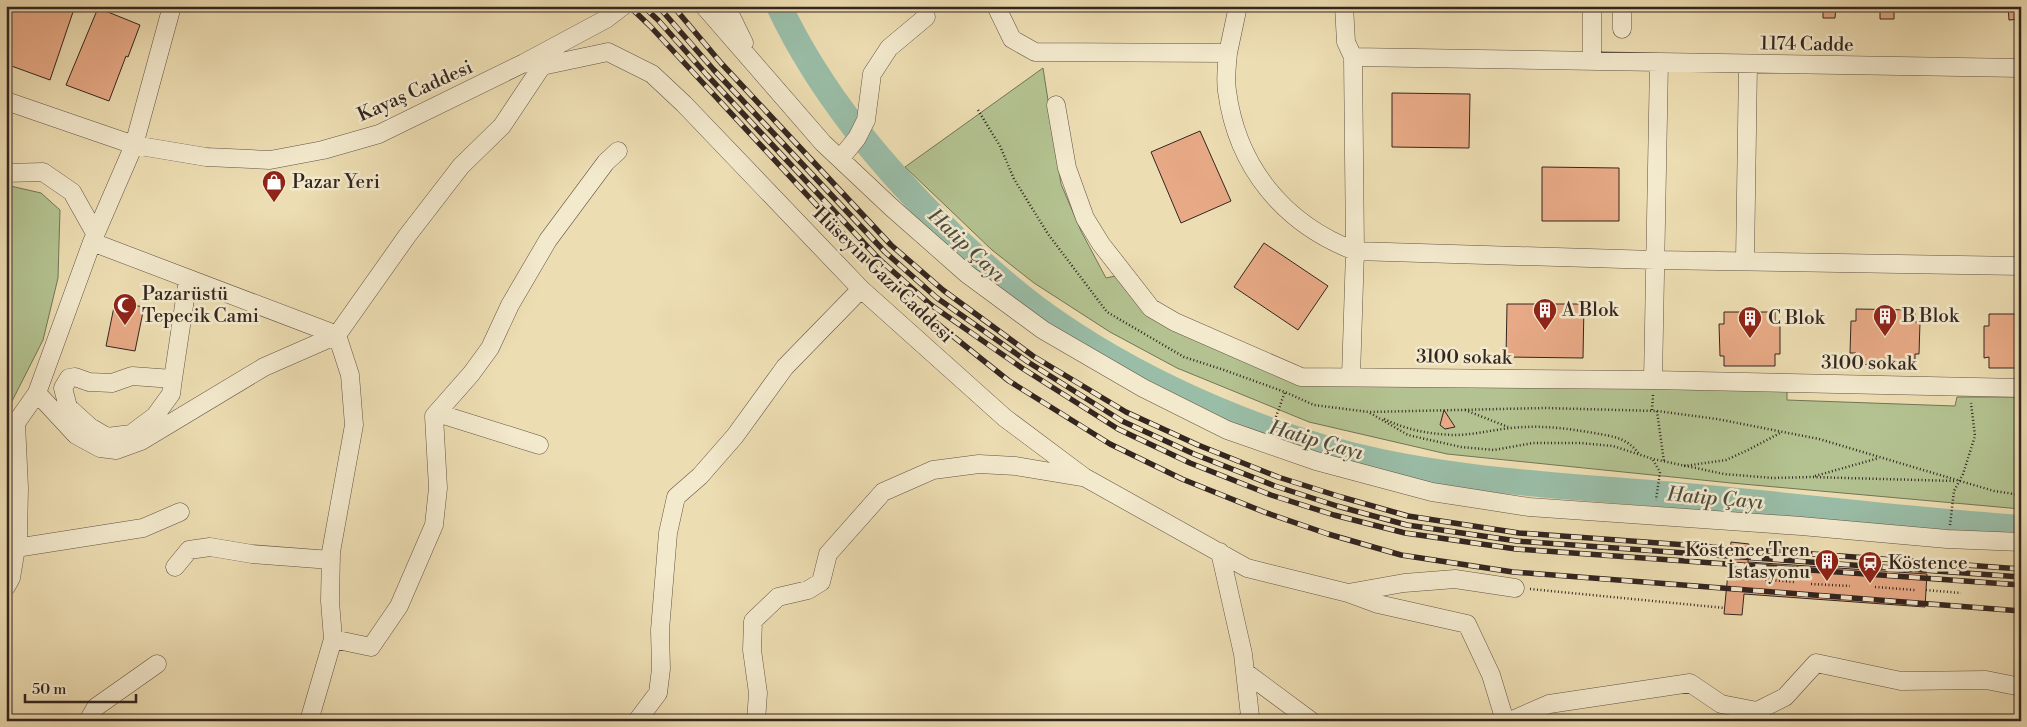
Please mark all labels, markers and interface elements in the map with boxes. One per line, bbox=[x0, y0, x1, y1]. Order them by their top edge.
street label: 1174 Cadde bbox=[1760, 31, 1854, 57]
street label: Kayaş Caddesi bbox=[354, 55, 476, 127]
shop icon: Pazar Yeri bbox=[261, 169, 287, 203]
place label: Pazar Yeri bbox=[292, 170, 380, 194]
street label: Hüseyin Gazi Caddesi bbox=[808, 202, 958, 348]
water label: Hatip Çayı bbox=[921, 203, 1010, 289]
place label: Pazarüstü Tepecik Cami bbox=[142, 282, 259, 328]
mosque icon: Pazarüstü Tepecik Cami bbox=[112, 292, 138, 326]
building icon: A Blok bbox=[1532, 297, 1558, 331]
place label: A Blok bbox=[1561, 298, 1620, 322]
building icon: B Blok bbox=[1872, 303, 1898, 337]
place label: B Blok bbox=[1901, 304, 1960, 328]
building icon: C Blok bbox=[1737, 305, 1763, 339]
place label: C Blok bbox=[1768, 306, 1826, 330]
street label: 3100 sokak bbox=[1416, 344, 1513, 370]
street label: 3100 sokak bbox=[1821, 350, 1918, 376]
water label: Hatip Çayı bbox=[1265, 415, 1367, 467]
water label: Hatip Çayı bbox=[1665, 482, 1765, 516]
place label: Köstence Tren İstasyonu bbox=[1685, 538, 1810, 584]
building icon: Köstence Tren İstasyonu bbox=[1814, 548, 1840, 582]
station icon: Köstence bbox=[1857, 550, 1883, 584]
place label: Köstence bbox=[1888, 551, 1968, 575]
scale bar bbox=[25, 672, 136, 704]
text: 50 m bbox=[32, 680, 66, 699]

